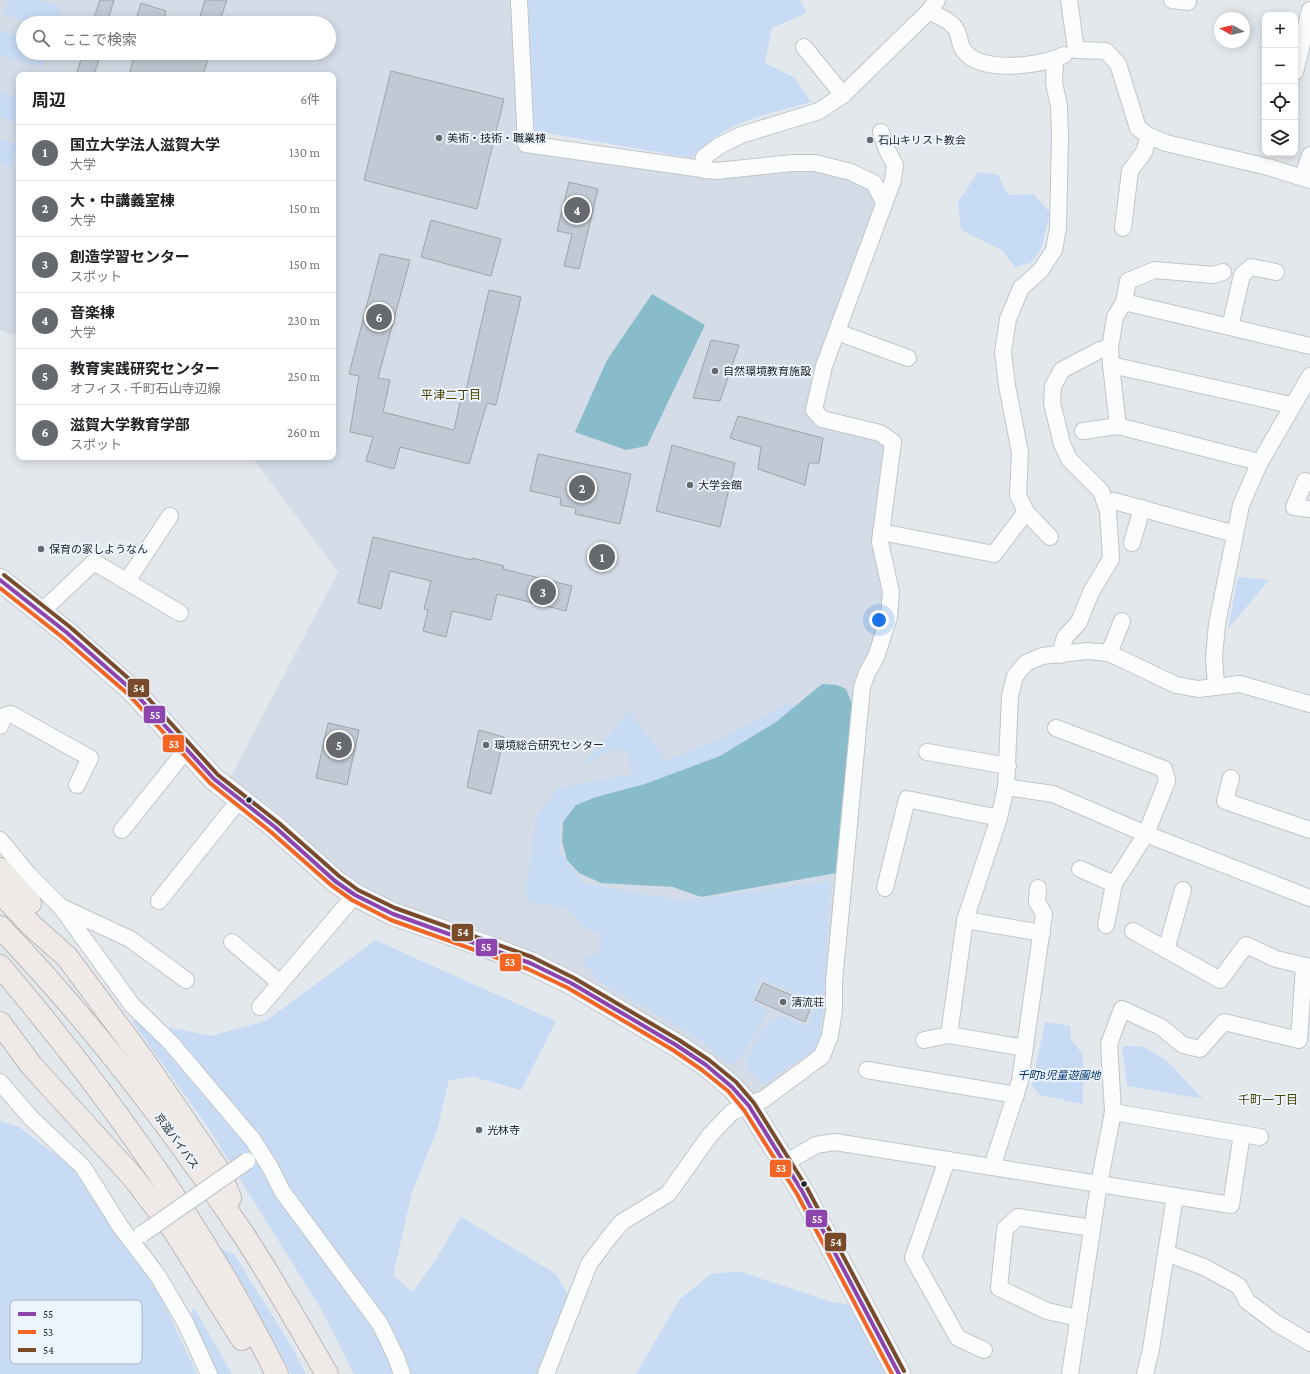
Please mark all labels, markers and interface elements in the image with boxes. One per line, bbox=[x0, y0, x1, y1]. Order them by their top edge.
north arrow bbox=[1214, 12, 1250, 48]
map controls bbox=[1262, 12, 1298, 156]
button: + bbox=[1262, 12, 1298, 48]
search box bbox=[16, 16, 336, 60]
icon: search bbox=[30, 27, 52, 49]
text: ここで検索 bbox=[62, 32, 137, 48]
button: − bbox=[1262, 48, 1298, 84]
button: locate bbox=[1262, 84, 1298, 120]
text: 周辺 bbox=[32, 91, 66, 110]
text: 6件 bbox=[300, 92, 320, 107]
button: layers bbox=[1262, 120, 1298, 156]
place label: 美術・技術・職業棟 bbox=[447, 132, 546, 144]
marker: 美術・技術・職業棟 bbox=[434, 133, 444, 143]
place label: 石山キリスト教会 bbox=[878, 134, 966, 146]
marker: 石山キリスト教会 bbox=[865, 135, 875, 145]
text: 国立大学法人滋賀大学 bbox=[70, 137, 220, 153]
text: 1 bbox=[43, 145, 47, 160]
text: 130 m bbox=[289, 145, 320, 160]
text: 大学 bbox=[70, 157, 96, 172]
text: 大・中講義室棟 bbox=[70, 193, 175, 209]
pin: 4 bbox=[564, 195, 590, 225]
text: 2 bbox=[42, 201, 48, 216]
text: 150 m bbox=[289, 201, 320, 216]
text: 大学 bbox=[70, 213, 96, 228]
text: 創造学習センター bbox=[70, 249, 190, 265]
text: 3 bbox=[42, 257, 48, 272]
text: 150 m bbox=[289, 257, 320, 272]
text: スポット bbox=[70, 269, 122, 284]
pin: 6 bbox=[366, 302, 392, 332]
text: 音楽棟 bbox=[70, 305, 115, 321]
text: 4 bbox=[41, 313, 49, 328]
text: 230 m bbox=[287, 313, 320, 328]
text: 大学 bbox=[70, 325, 96, 340]
text: 教育実践研究センター bbox=[70, 361, 220, 377]
place label: 自然環境教育施設 bbox=[723, 365, 811, 377]
marker: 自然環境教育施設 bbox=[710, 366, 720, 376]
text: 5 bbox=[42, 369, 48, 384]
text: 250 m bbox=[287, 369, 320, 384]
text: オフィス · 千町石山寺辺線 bbox=[70, 381, 221, 396]
district label: 平津二丁目 bbox=[421, 388, 481, 402]
text: 滋賀大学教育学部 bbox=[70, 417, 190, 433]
text: 6 bbox=[41, 425, 49, 440]
text: 260 m bbox=[287, 425, 320, 440]
text: スポット bbox=[70, 437, 122, 452]
pin: 2 bbox=[569, 473, 595, 503]
place label: 大学会館 bbox=[698, 479, 742, 491]
marker: 大学会館 bbox=[685, 480, 695, 490]
pin: 1 bbox=[589, 542, 615, 572]
place label: 保育の家しようなん bbox=[49, 543, 148, 555]
marker: 保育の家しようなん bbox=[36, 544, 46, 554]
pin: 3 bbox=[530, 577, 556, 607]
your location bbox=[869, 610, 889, 630]
line badge: 54 bbox=[127, 678, 150, 698]
text: 54 bbox=[133, 682, 145, 694]
line badge: 55 bbox=[143, 705, 166, 724]
text: 55 bbox=[150, 709, 160, 721]
pin: 5 bbox=[326, 730, 352, 760]
line badge: 53 bbox=[162, 734, 185, 753]
text: 53 bbox=[169, 738, 179, 750]
place label: 環境総合研究センター bbox=[494, 739, 604, 751]
marker: 環境総合研究センター bbox=[481, 740, 491, 750]
unlabelled marker bbox=[244, 795, 254, 805]
line badge: 54 bbox=[451, 923, 474, 942]
text: 54 bbox=[457, 926, 469, 938]
line badge: 55 bbox=[475, 938, 498, 957]
text: 55 bbox=[481, 941, 491, 953]
line badge: 53 bbox=[499, 953, 522, 972]
text: 53 bbox=[505, 956, 515, 968]
place label: 清流荘 bbox=[791, 996, 824, 1008]
marker: 清流荘 bbox=[778, 997, 788, 1007]
park label: 千町B児童遊園地 bbox=[1017, 1069, 1102, 1081]
district label: 千町一丁目 bbox=[1238, 1093, 1298, 1107]
street label: 京滋バイパス bbox=[153, 1111, 201, 1171]
place label: 光林寺 bbox=[487, 1124, 520, 1136]
marker: 光林寺 bbox=[474, 1125, 484, 1135]
line badge: 53 bbox=[769, 1159, 792, 1178]
text: 53 bbox=[776, 1162, 786, 1174]
unlabelled marker bbox=[799, 1179, 809, 1189]
line badge: 55 bbox=[805, 1209, 828, 1228]
text: 55 bbox=[812, 1213, 822, 1225]
line badge: 54 bbox=[824, 1232, 847, 1252]
text: 54 bbox=[830, 1236, 842, 1248]
legend bbox=[10, 1300, 142, 1364]
text: 55 bbox=[43, 1308, 53, 1320]
text: 53 bbox=[43, 1326, 53, 1338]
text: 54 bbox=[43, 1344, 54, 1356]

